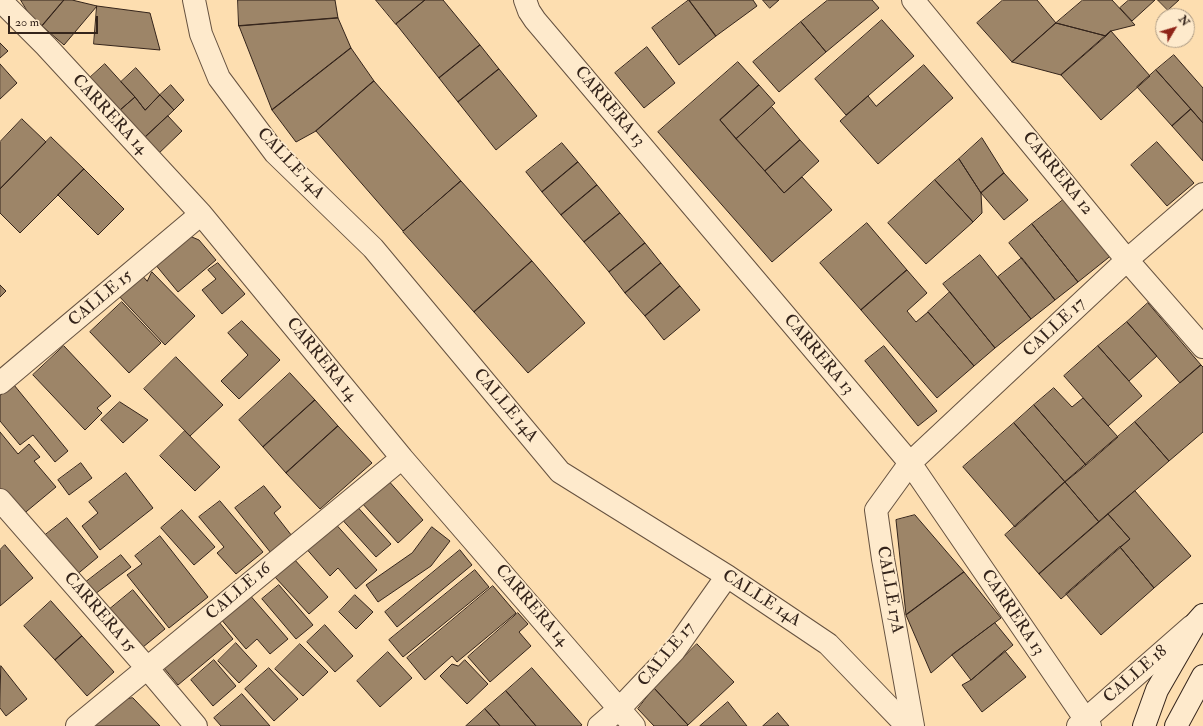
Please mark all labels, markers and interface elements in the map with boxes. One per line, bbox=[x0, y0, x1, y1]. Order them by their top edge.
scale bar bbox=[10, 8, 100, 34]
north arrow bbox=[1155, 8, 1195, 48]
text: N bbox=[1176, 13, 1192, 29]
text: 20 m bbox=[15, 15, 39, 30]
street label: CARRERA 13 bbox=[569, 63, 649, 151]
street label: CARRERA 14 bbox=[67, 71, 151, 159]
street label: CALLE 14A bbox=[252, 124, 328, 204]
street label: CARRERA 12 bbox=[1017, 128, 1097, 220]
street label: CALLE 15 bbox=[65, 266, 137, 332]
street label: CALLE 17 bbox=[1020, 294, 1090, 362]
street label: CARRERA 13 bbox=[778, 311, 858, 399]
street label: CARRERA 14 bbox=[281, 314, 361, 406]
street label: CALLE 14A bbox=[468, 365, 542, 447]
street label: CALLE 17A bbox=[871, 545, 907, 635]
street label: CALLE 16 bbox=[202, 559, 276, 625]
street label: CARRERA 14 bbox=[490, 561, 572, 651]
street label: CALLE 14A bbox=[718, 566, 804, 632]
street label: CARRERA 13 bbox=[976, 566, 1048, 660]
street label: CARRERA 15 bbox=[59, 569, 139, 657]
street label: CALLE 17 bbox=[634, 619, 700, 691]
street label: CALLE 18 bbox=[1100, 642, 1172, 708]

